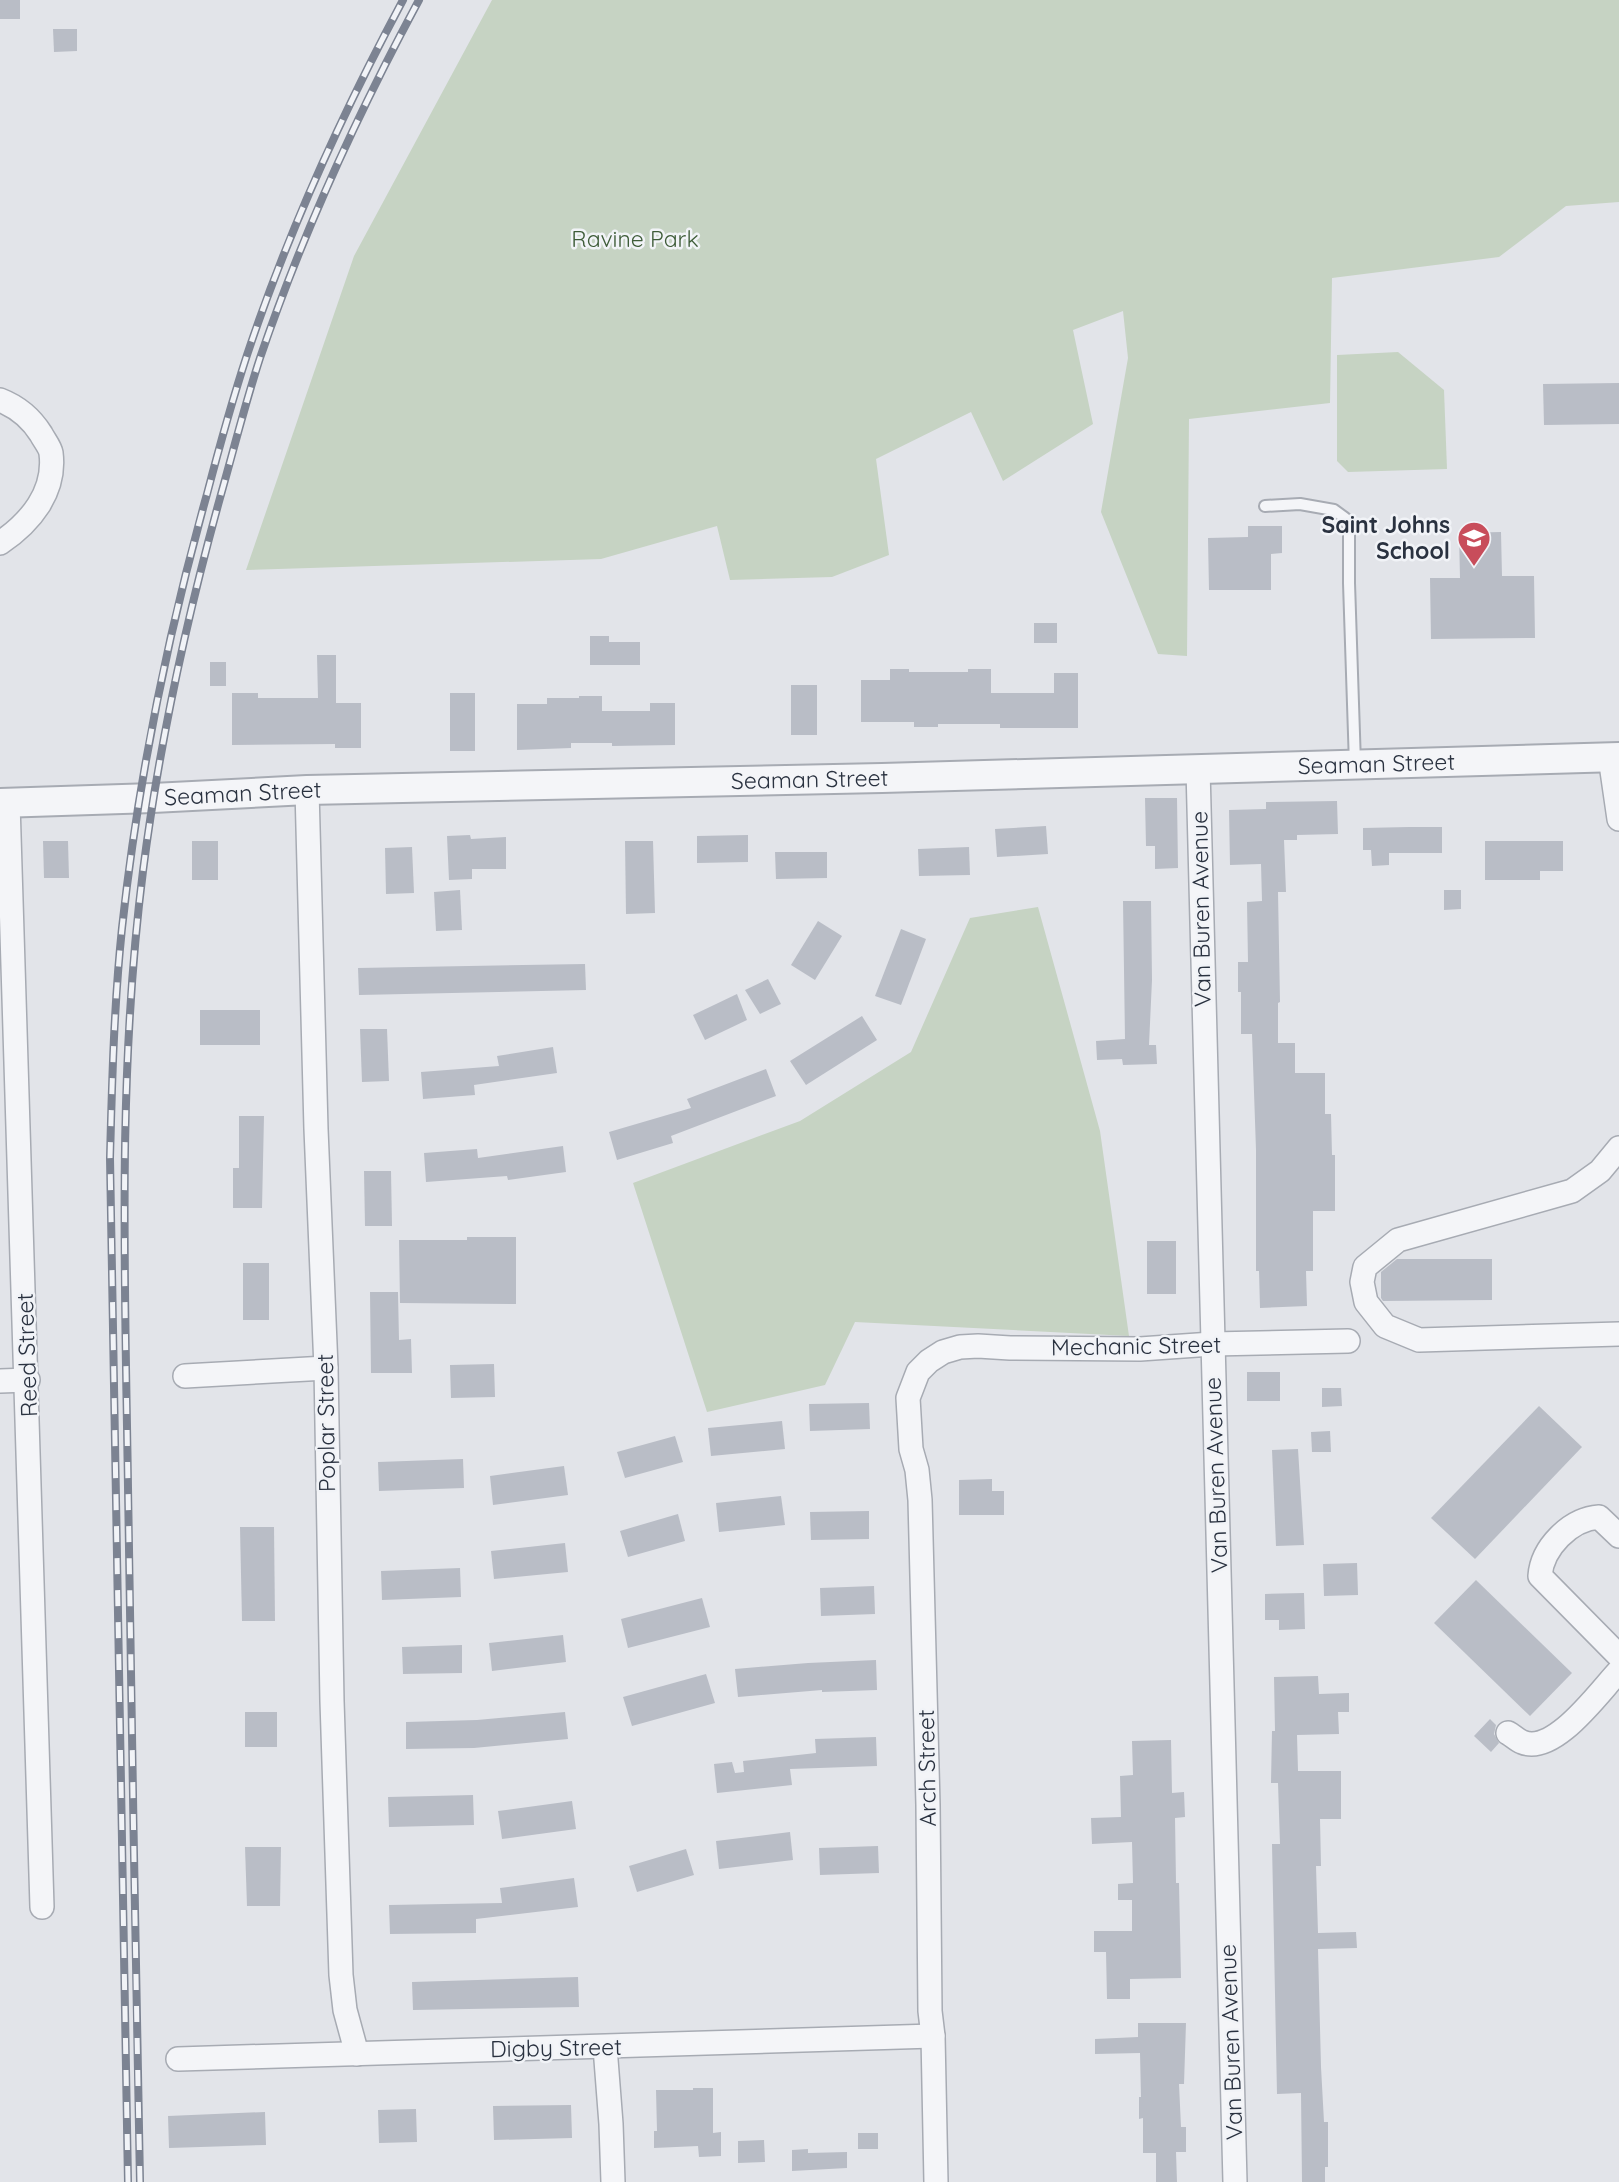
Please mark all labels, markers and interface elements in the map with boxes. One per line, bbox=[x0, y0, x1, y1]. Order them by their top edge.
park label: Ravine Park bbox=[571, 224, 699, 253]
place label: Saint Johns School bbox=[1322, 510, 1450, 565]
school or university icon: Saint Johns School bbox=[1455, 519, 1493, 568]
street label: Seaman Street bbox=[1297, 747, 1456, 780]
street label: Seaman Street bbox=[731, 763, 889, 795]
street label: Seaman Street bbox=[163, 775, 322, 811]
street label: Van Buren Avenue bbox=[1184, 811, 1217, 1007]
street label: Reed Street bbox=[10, 1292, 43, 1418]
street label: Mechanic Street bbox=[1051, 1330, 1222, 1361]
street label: Poplar Street bbox=[310, 1353, 341, 1493]
street label: Van Buren Avenue bbox=[1198, 1376, 1233, 1574]
street label: Arch Street bbox=[911, 1709, 942, 1827]
street label: Van Buren Avenue bbox=[1213, 1943, 1248, 2141]
street label: Digby Street bbox=[490, 2032, 622, 2063]

